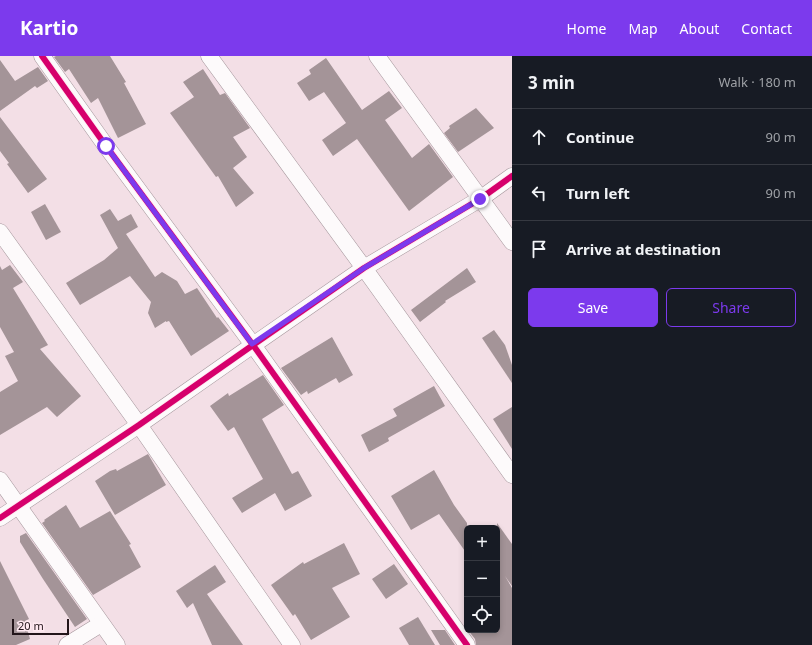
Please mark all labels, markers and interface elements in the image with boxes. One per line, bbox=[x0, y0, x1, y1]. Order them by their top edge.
text: Kartio bbox=[20, 15, 78, 41]
text: Home bbox=[567, 19, 606, 38]
text: Map bbox=[628, 19, 658, 38]
text: About bbox=[680, 19, 719, 38]
text: Contact bbox=[741, 19, 792, 38]
text: 3 min bbox=[528, 71, 575, 94]
text: Walk · 180 m bbox=[718, 73, 796, 91]
icon: ahead bbox=[528, 126, 550, 148]
text: Continue bbox=[566, 127, 634, 147]
text: 90 m bbox=[766, 128, 796, 146]
route start bbox=[97, 137, 115, 155]
icon: left bbox=[528, 182, 550, 204]
text: Turn left bbox=[566, 183, 630, 203]
text: 90 m bbox=[766, 184, 796, 202]
route end bbox=[471, 190, 489, 208]
icon: arrive bbox=[528, 238, 550, 260]
text: Arrive at destination bbox=[566, 239, 721, 259]
button: Save bbox=[528, 288, 658, 327]
button: Share bbox=[666, 288, 796, 327]
map controls bbox=[464, 525, 500, 633]
button: + bbox=[464, 525, 500, 561]
button: − bbox=[464, 561, 500, 597]
button: locate bbox=[464, 597, 500, 633]
scale bar bbox=[12, 617, 69, 636]
text: 20 m bbox=[18, 618, 44, 633]

